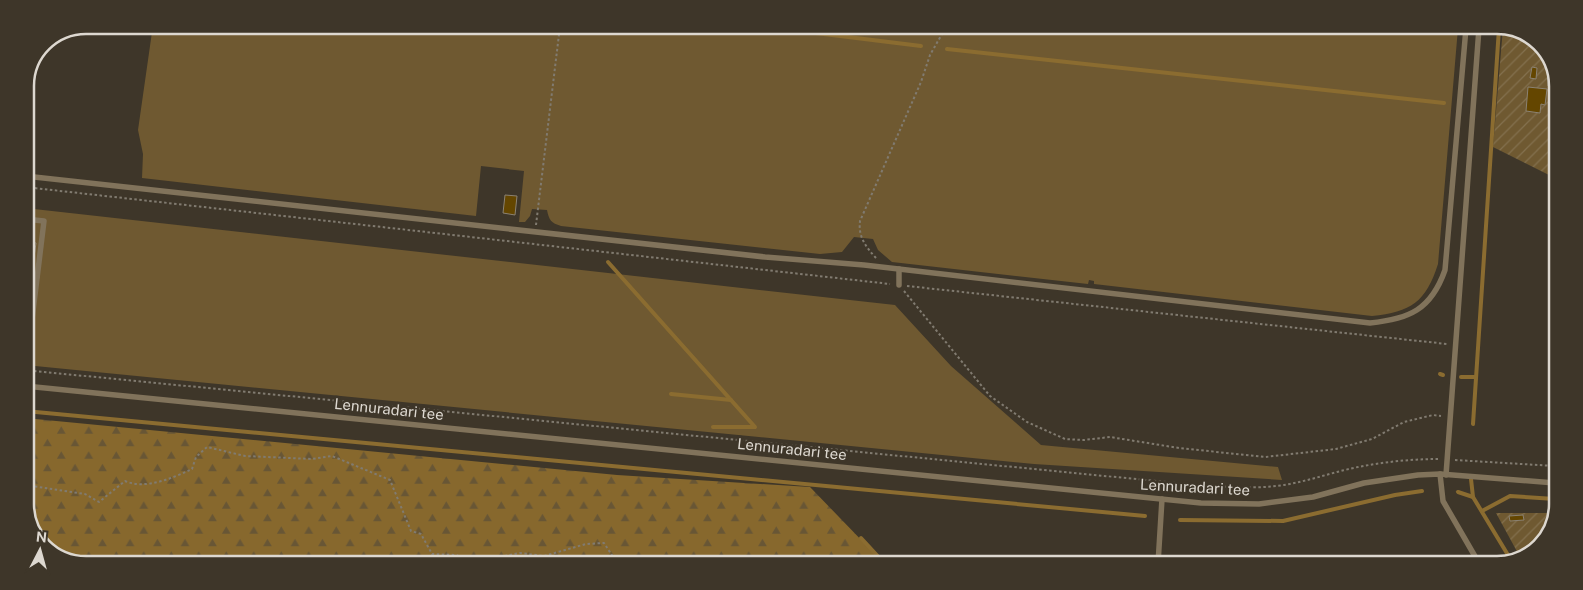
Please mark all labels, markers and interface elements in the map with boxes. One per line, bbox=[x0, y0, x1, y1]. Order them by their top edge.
street label: Lennuradari tee bbox=[333, 395, 445, 423]
street label: Lennuradari tee bbox=[736, 435, 848, 463]
street label: Lennuradari tee bbox=[1140, 476, 1250, 498]
north arrow bbox=[15, 525, 65, 575]
text: N bbox=[35, 529, 48, 546]

